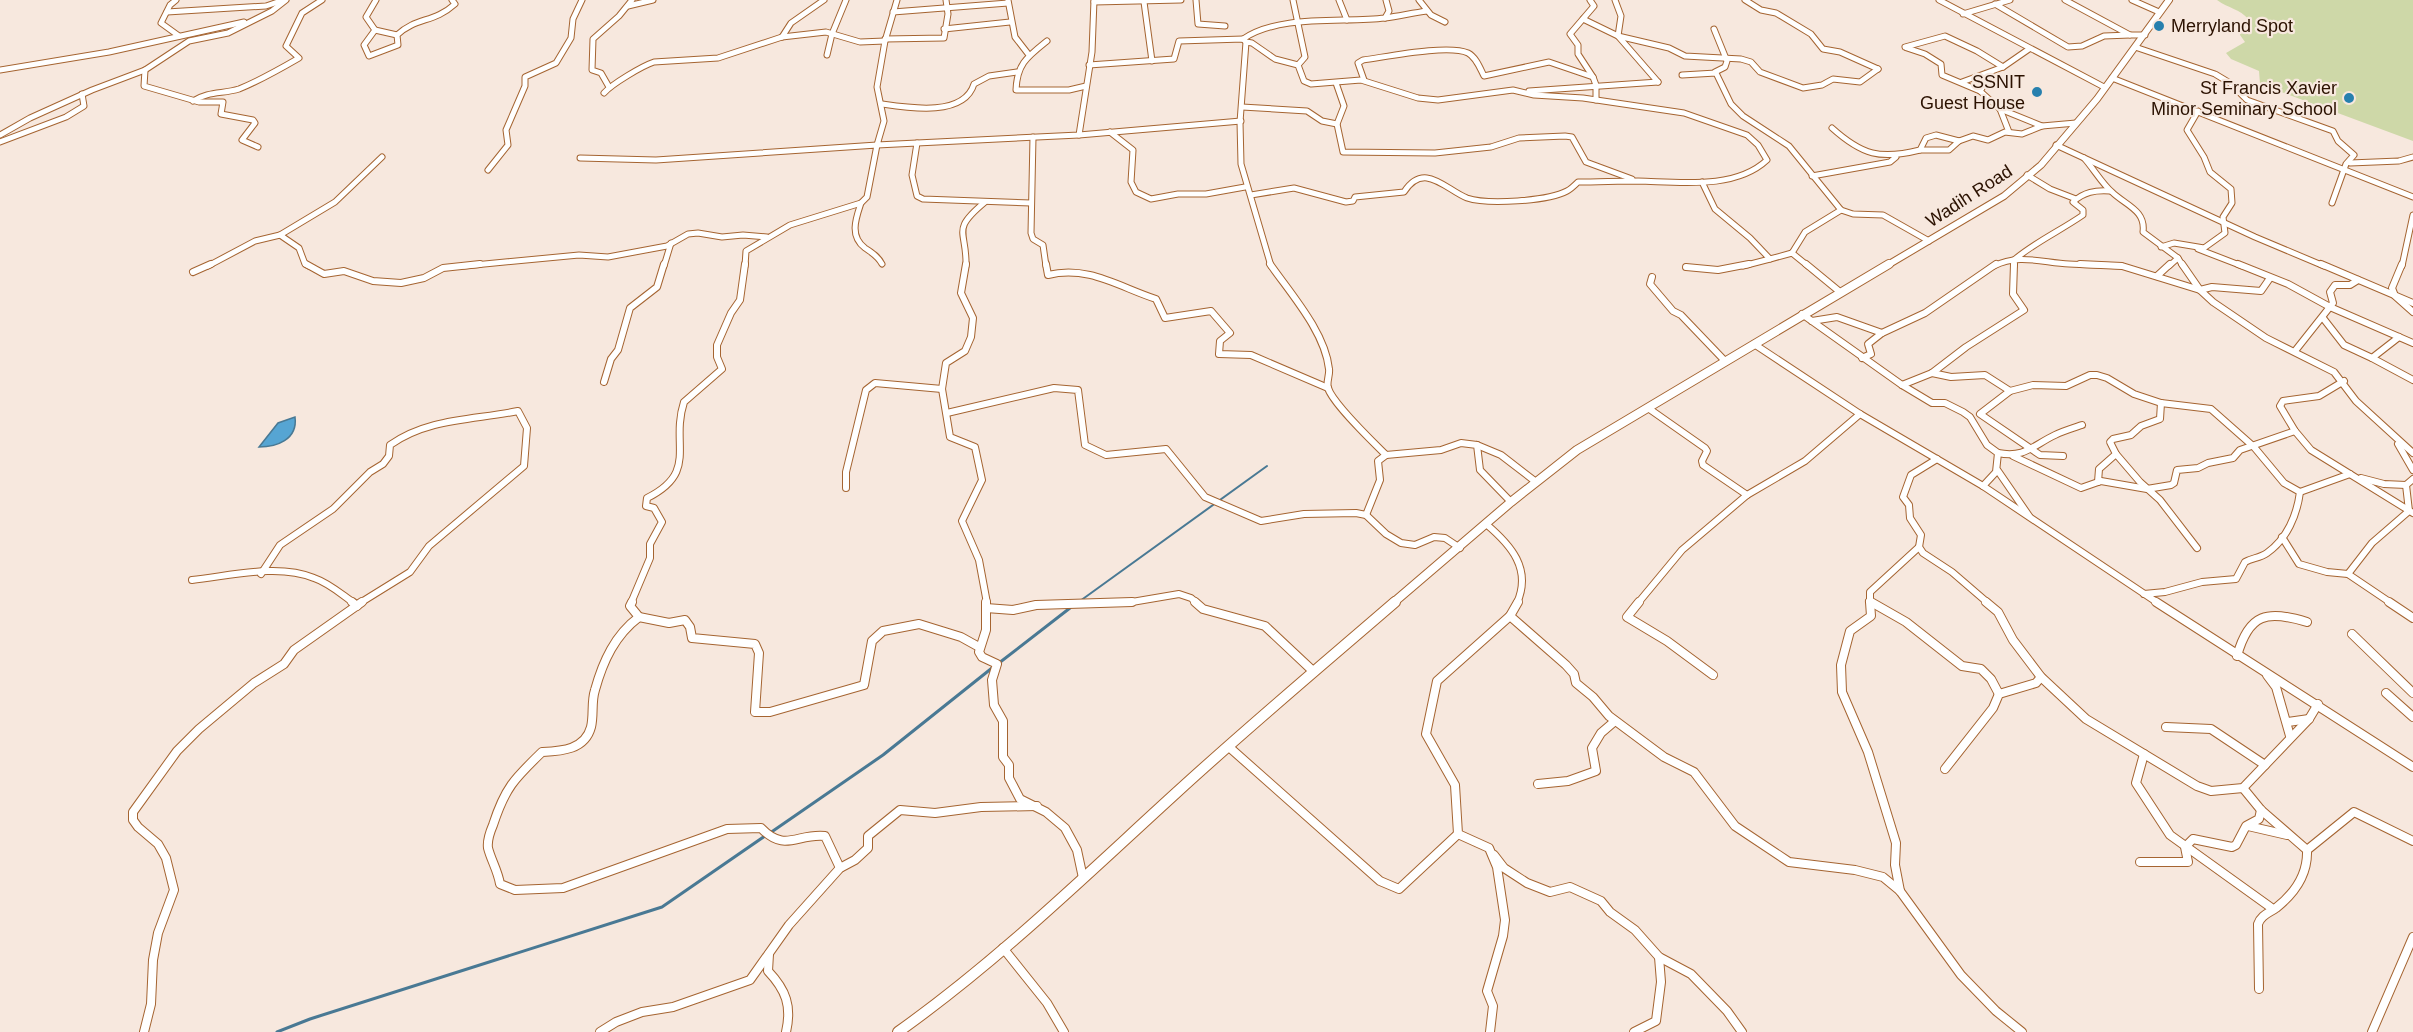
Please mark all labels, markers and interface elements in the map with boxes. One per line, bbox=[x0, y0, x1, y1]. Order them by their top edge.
place label: Merryland Spot bbox=[2171, 16, 2293, 36]
marker: Merryland Spot bbox=[2152, 19, 2166, 33]
place label: SSNIT Guest House bbox=[1920, 72, 2025, 113]
place label: St Francis Xavier Minor Seminary School bbox=[2151, 78, 2337, 119]
marker: SSNIT Guest House bbox=[2030, 85, 2044, 99]
marker: St Francis Xavier Minor Seminary School bbox=[2342, 91, 2356, 105]
street label: Wadih Road bbox=[1922, 161, 2016, 231]

